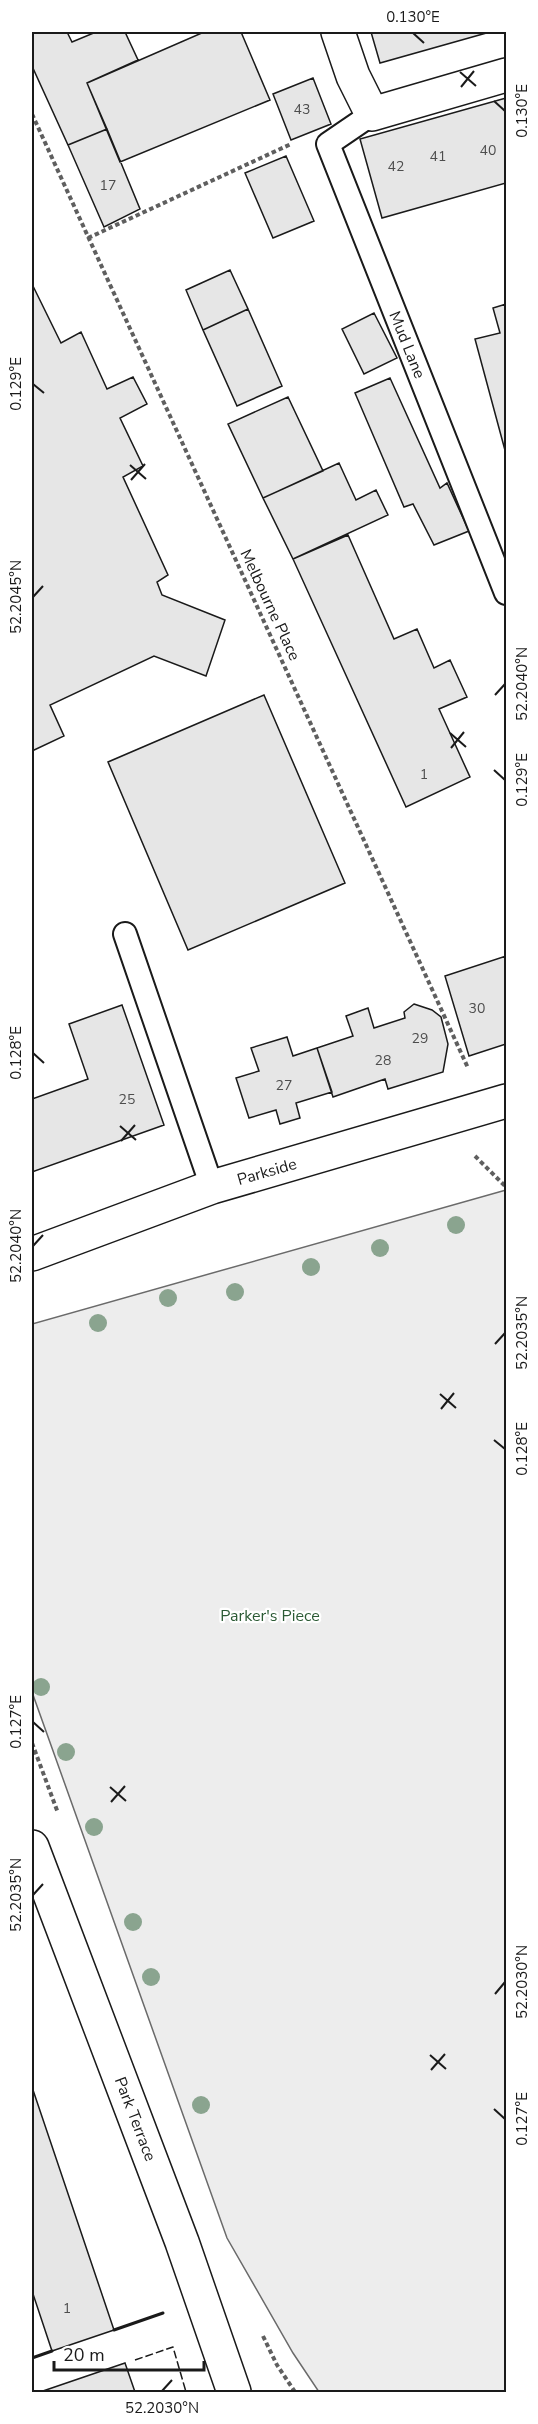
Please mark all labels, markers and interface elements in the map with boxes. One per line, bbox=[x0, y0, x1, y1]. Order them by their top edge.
text: 0.130°E bbox=[386, 7, 440, 27]
text: 0.130°E bbox=[512, 84, 532, 138]
house number: 43 bbox=[294, 100, 310, 119]
house number: 40 bbox=[480, 141, 496, 160]
house number: 41 bbox=[430, 147, 446, 166]
house number: 42 bbox=[388, 157, 404, 176]
house number: 17 bbox=[100, 176, 116, 195]
street label: Mud Lane bbox=[384, 308, 430, 382]
text: 0.129°E bbox=[6, 357, 26, 411]
street label: Melbourne Place bbox=[235, 546, 305, 664]
text: 52.2045°N bbox=[6, 560, 26, 634]
text: 52.2040°N bbox=[512, 647, 532, 721]
text: 0.129°E bbox=[512, 753, 532, 807]
house number: 1 bbox=[420, 765, 428, 784]
house number: 30 bbox=[469, 999, 485, 1018]
text: 0.128°E bbox=[6, 1026, 26, 1080]
house number: 29 bbox=[412, 1029, 428, 1048]
house number: 28 bbox=[375, 1051, 391, 1070]
house number: 27 bbox=[276, 1076, 292, 1095]
house number: 25 bbox=[119, 1090, 135, 1109]
street label: Parkside bbox=[235, 1153, 299, 1191]
text: 52.2040°N bbox=[6, 1209, 26, 1283]
text: 52.2035°N bbox=[512, 1296, 532, 1370]
text: 0.128°E bbox=[512, 1422, 532, 1476]
park label: Parker's Piece bbox=[220, 1605, 320, 1627]
text: 0.127°E bbox=[6, 1695, 26, 1749]
text: 52.2035°N bbox=[6, 1858, 26, 1932]
text: 52.2030°N bbox=[512, 1945, 532, 2019]
street label: Park Terrace bbox=[109, 2074, 161, 2164]
text: 0.127°E bbox=[512, 2092, 532, 2146]
house number: 1 bbox=[63, 2299, 71, 2318]
scale bar bbox=[54, 2334, 204, 2372]
text: 20 m bbox=[63, 2343, 105, 2367]
text: 52.2030°N bbox=[125, 2398, 199, 2418]

